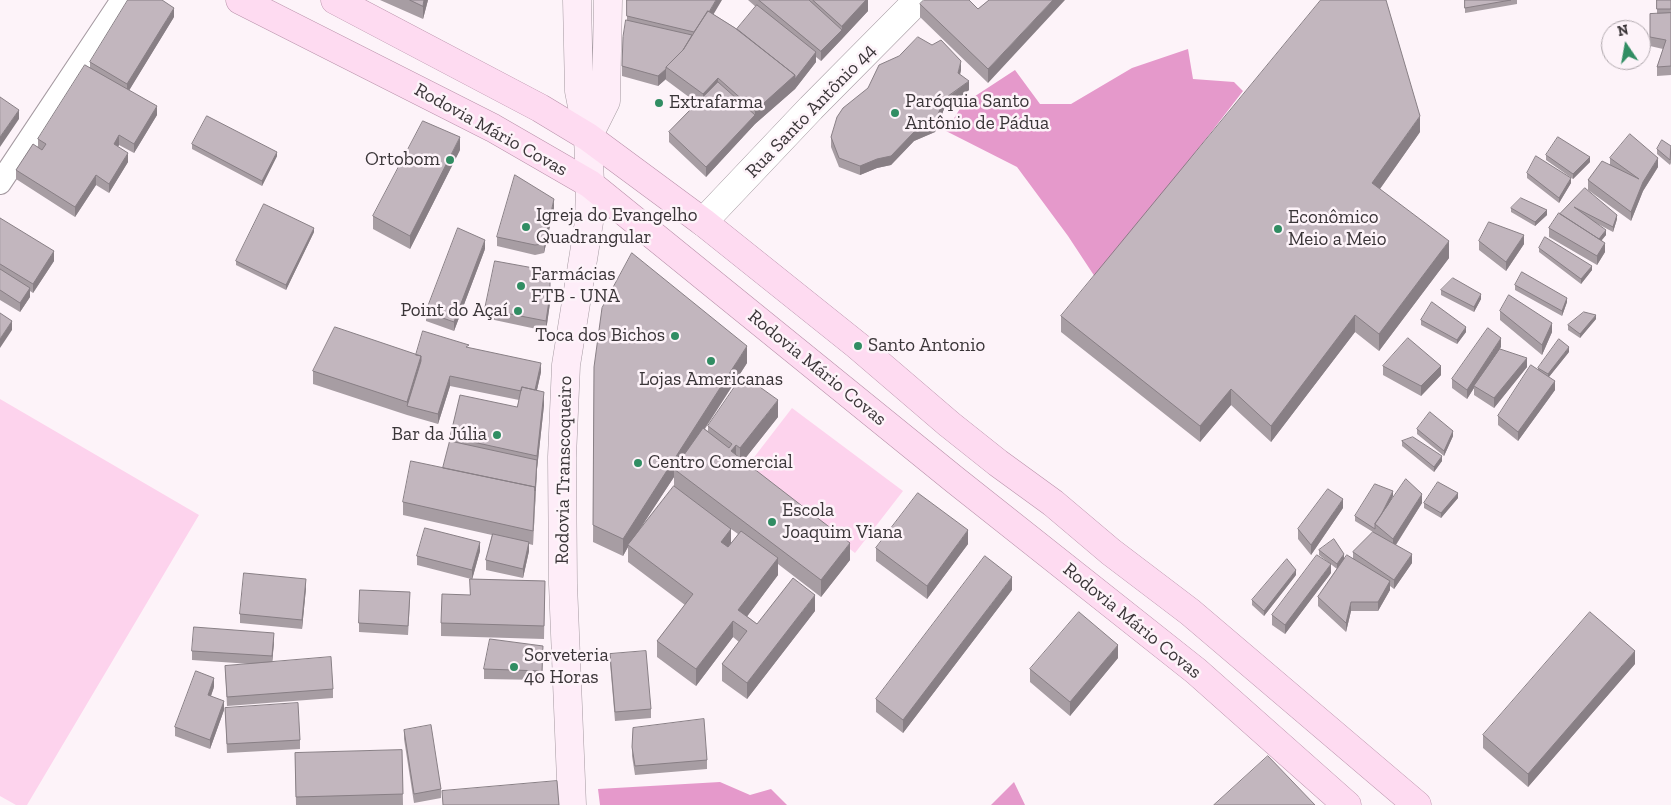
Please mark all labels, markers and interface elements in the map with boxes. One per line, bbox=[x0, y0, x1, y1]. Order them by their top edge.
north arrow bbox=[1601, 20, 1651, 70]
text: N bbox=[1616, 21, 1630, 40]
street label: Rua Santo Antônio 44 bbox=[741, 39, 881, 183]
street label: Rodovia Mário Covas bbox=[410, 78, 572, 182]
place label: Paróquia Santo Antônio de Pádua bbox=[905, 91, 1049, 135]
place label: Extrafarma bbox=[669, 92, 763, 114]
marker: Extrafarma bbox=[653, 97, 665, 109]
marker: Paróquia Santo Antônio de Pádua bbox=[889, 107, 901, 119]
place label: Ortobom bbox=[365, 149, 440, 171]
marker: Ortobom bbox=[444, 154, 456, 166]
place label: Igreja do Evangelho Quadrangular bbox=[536, 205, 697, 249]
place label: Econômico Meio a Meio bbox=[1288, 207, 1386, 251]
marker: Igreja do Evangelho Quadrangular bbox=[520, 221, 532, 233]
marker: Econômico Meio a Meio bbox=[1272, 223, 1284, 235]
place label: Farmácias FTB - UNA bbox=[531, 264, 620, 308]
marker: Farmácias FTB - UNA bbox=[515, 280, 527, 292]
place label: Point do Açaí bbox=[400, 300, 508, 322]
marker: Point do Açaí bbox=[512, 305, 524, 317]
street label: Rodovia Mário Covas bbox=[743, 305, 891, 431]
place label: Toca dos Bichos bbox=[535, 325, 665, 347]
marker: Toca dos Bichos bbox=[669, 330, 681, 342]
place label: Santo Antonio bbox=[868, 335, 985, 357]
marker: Santo Antonio bbox=[852, 340, 864, 352]
marker: Lojas Americanas bbox=[705, 355, 717, 367]
place label: Lojas Americanas bbox=[639, 369, 783, 391]
street label: Rodovia Transcoqueiro bbox=[551, 375, 577, 565]
place label: Bar da Júlia bbox=[392, 424, 487, 446]
marker: Bar da Júlia bbox=[491, 429, 503, 441]
place label: Centro Comercial bbox=[648, 452, 793, 474]
marker: Centro Comercial bbox=[632, 457, 644, 469]
place label: Escola Joaquim Viana bbox=[782, 500, 902, 544]
marker: Escola Joaquim Viana bbox=[766, 516, 778, 528]
street label: Rodovia Mário Covas bbox=[1058, 558, 1206, 684]
place label: Sorveteria 40 Horas bbox=[524, 645, 609, 689]
marker: Sorveteria 40 Horas bbox=[508, 661, 520, 673]

